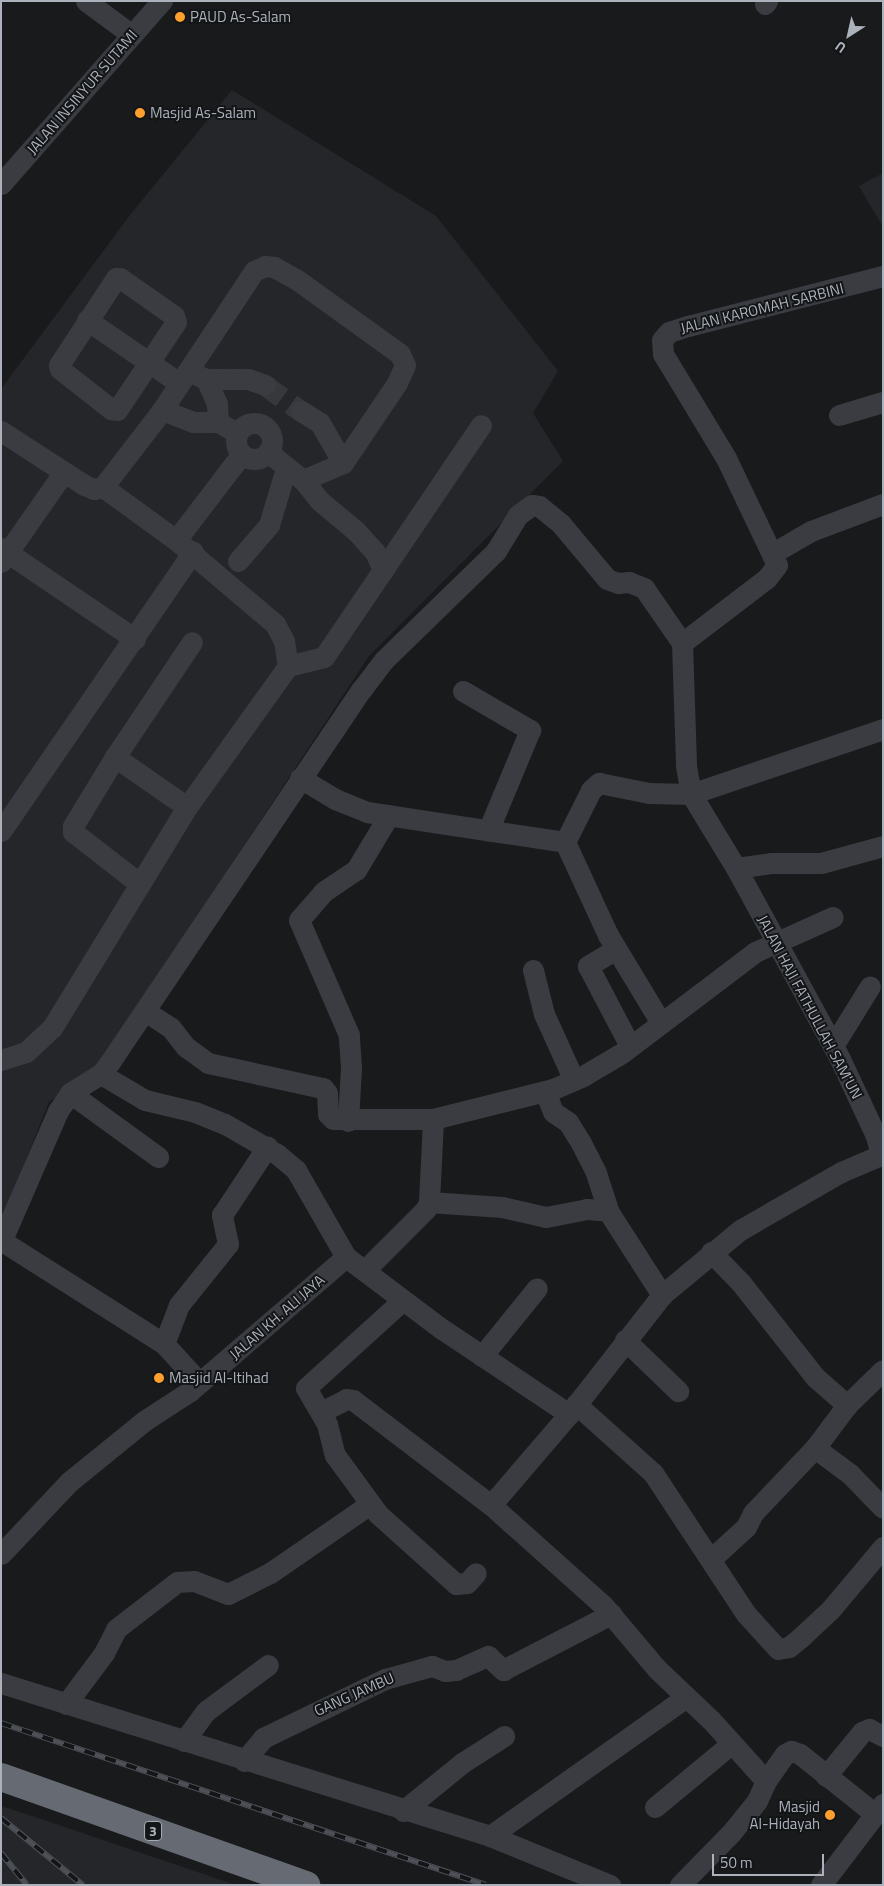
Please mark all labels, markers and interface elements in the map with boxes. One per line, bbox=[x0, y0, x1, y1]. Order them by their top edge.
place label: PAUD As-Salam bbox=[190, 8, 291, 26]
north arrow bbox=[824, 10, 874, 60]
marker: PAUD As-Salam bbox=[174, 11, 186, 23]
street label: JALAN INSINYUR SUTAMI bbox=[23, 26, 141, 158]
text: U bbox=[830, 36, 850, 59]
place label: Masjid As-Salam bbox=[150, 104, 256, 122]
marker: Masjid As-Salam bbox=[134, 107, 146, 119]
street label: JALAN KAROMAH SARBINI bbox=[679, 279, 845, 337]
street label: JALAN HAJI FATHULLAH SAM'UN bbox=[754, 912, 866, 1102]
street label: JALAN KH. ALI JAYA bbox=[226, 1271, 328, 1363]
place label: Masjid Al-Itihad bbox=[169, 1369, 269, 1387]
marker: Masjid Al-Itihad bbox=[153, 1372, 165, 1384]
street label: GANG JAMBU bbox=[311, 1668, 397, 1720]
place label: Masjid Al-Hidayah bbox=[750, 1797, 820, 1832]
marker: Masjid Al-Hidayah bbox=[824, 1809, 836, 1821]
road number: 3 bbox=[143, 1820, 163, 1842]
scale bar bbox=[714, 1844, 826, 1876]
text: 50 m bbox=[720, 1851, 753, 1874]

